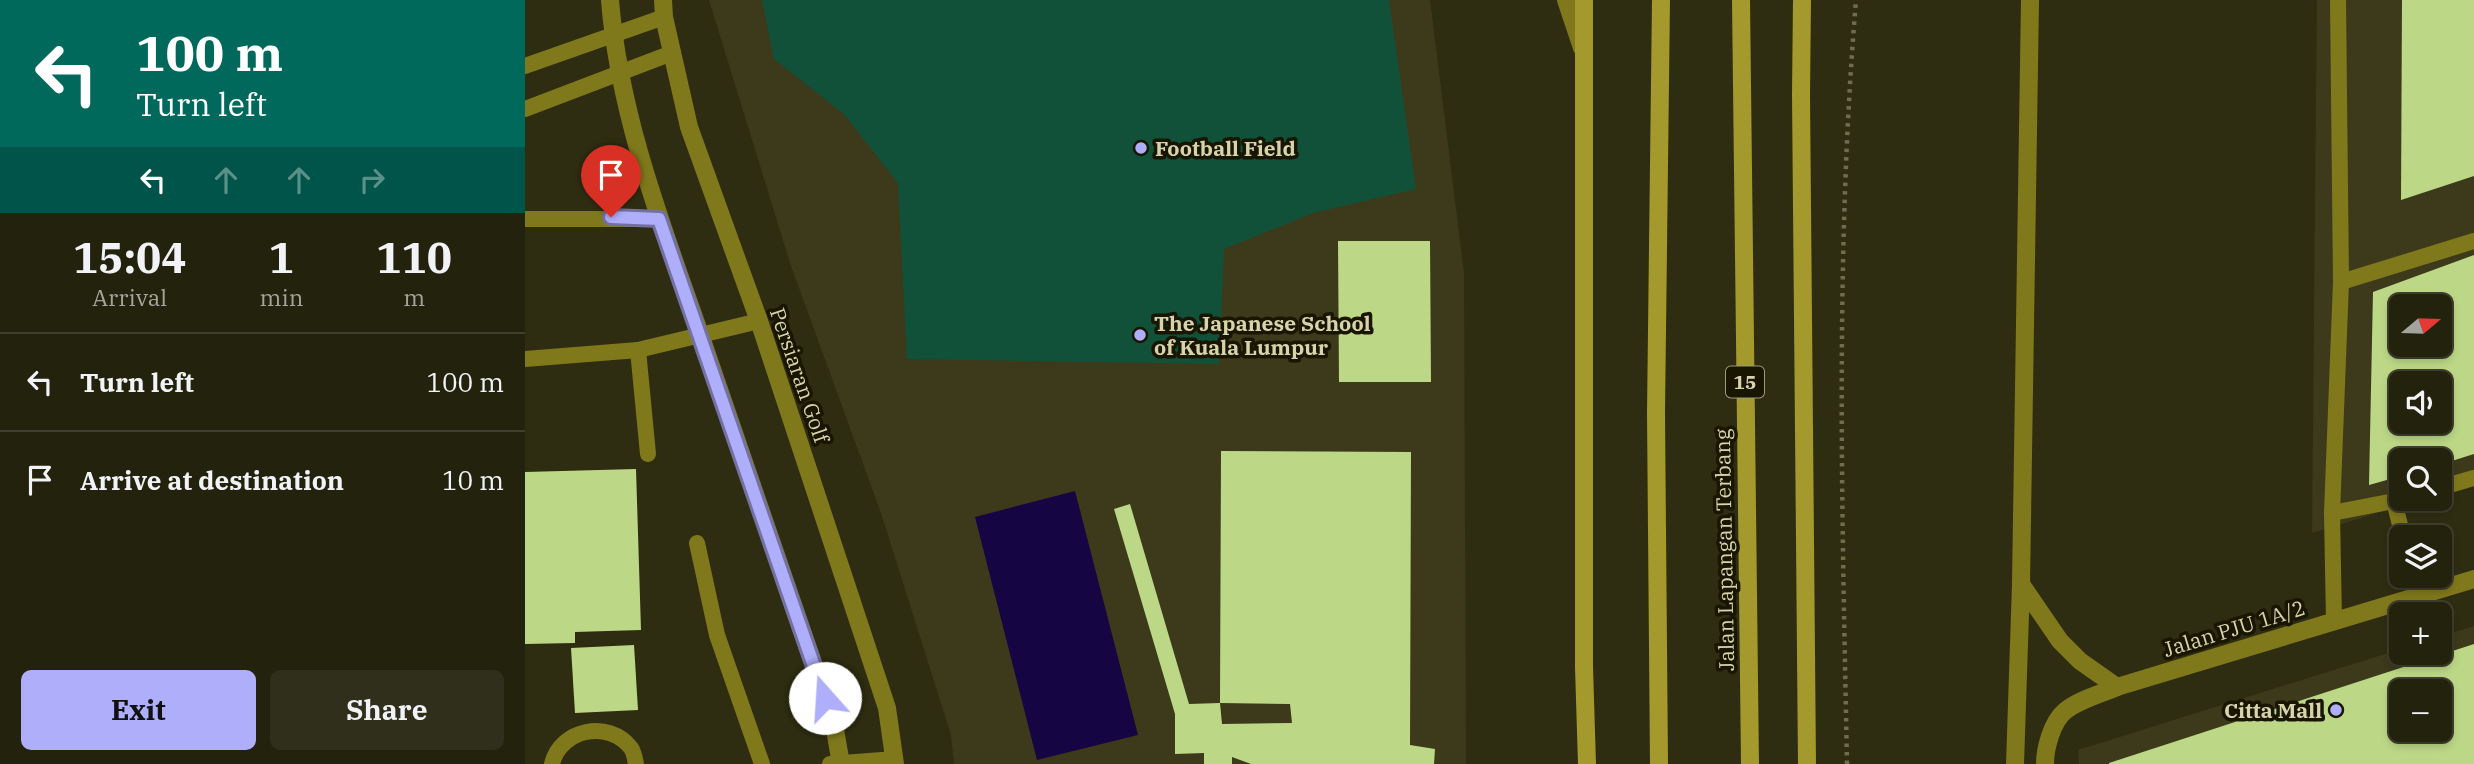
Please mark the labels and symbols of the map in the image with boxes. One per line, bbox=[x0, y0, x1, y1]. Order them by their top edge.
place label: Football Field bbox=[1155, 134, 1296, 162]
marker: Football Field bbox=[1133, 140, 1149, 156]
pin bbox=[581, 145, 641, 217]
north arrow bbox=[2389, 294, 2452, 357]
street label: Persiaran Golf bbox=[764, 304, 837, 448]
place label: The Japanese School of Kuala Lumpur bbox=[1154, 309, 1371, 361]
marker: The Japanese School of Kuala Lumpur bbox=[1132, 327, 1148, 343]
road number: 15 bbox=[1726, 366, 1764, 398]
street label: Jalan Lapangan Terbang bbox=[1708, 428, 1740, 671]
street label: Jalan PJU 1A/2 bbox=[2160, 593, 2308, 663]
position arrow bbox=[788, 661, 862, 735]
place label: Citta Mall bbox=[2224, 696, 2322, 724]
marker: Citta Mall bbox=[2328, 702, 2344, 718]

